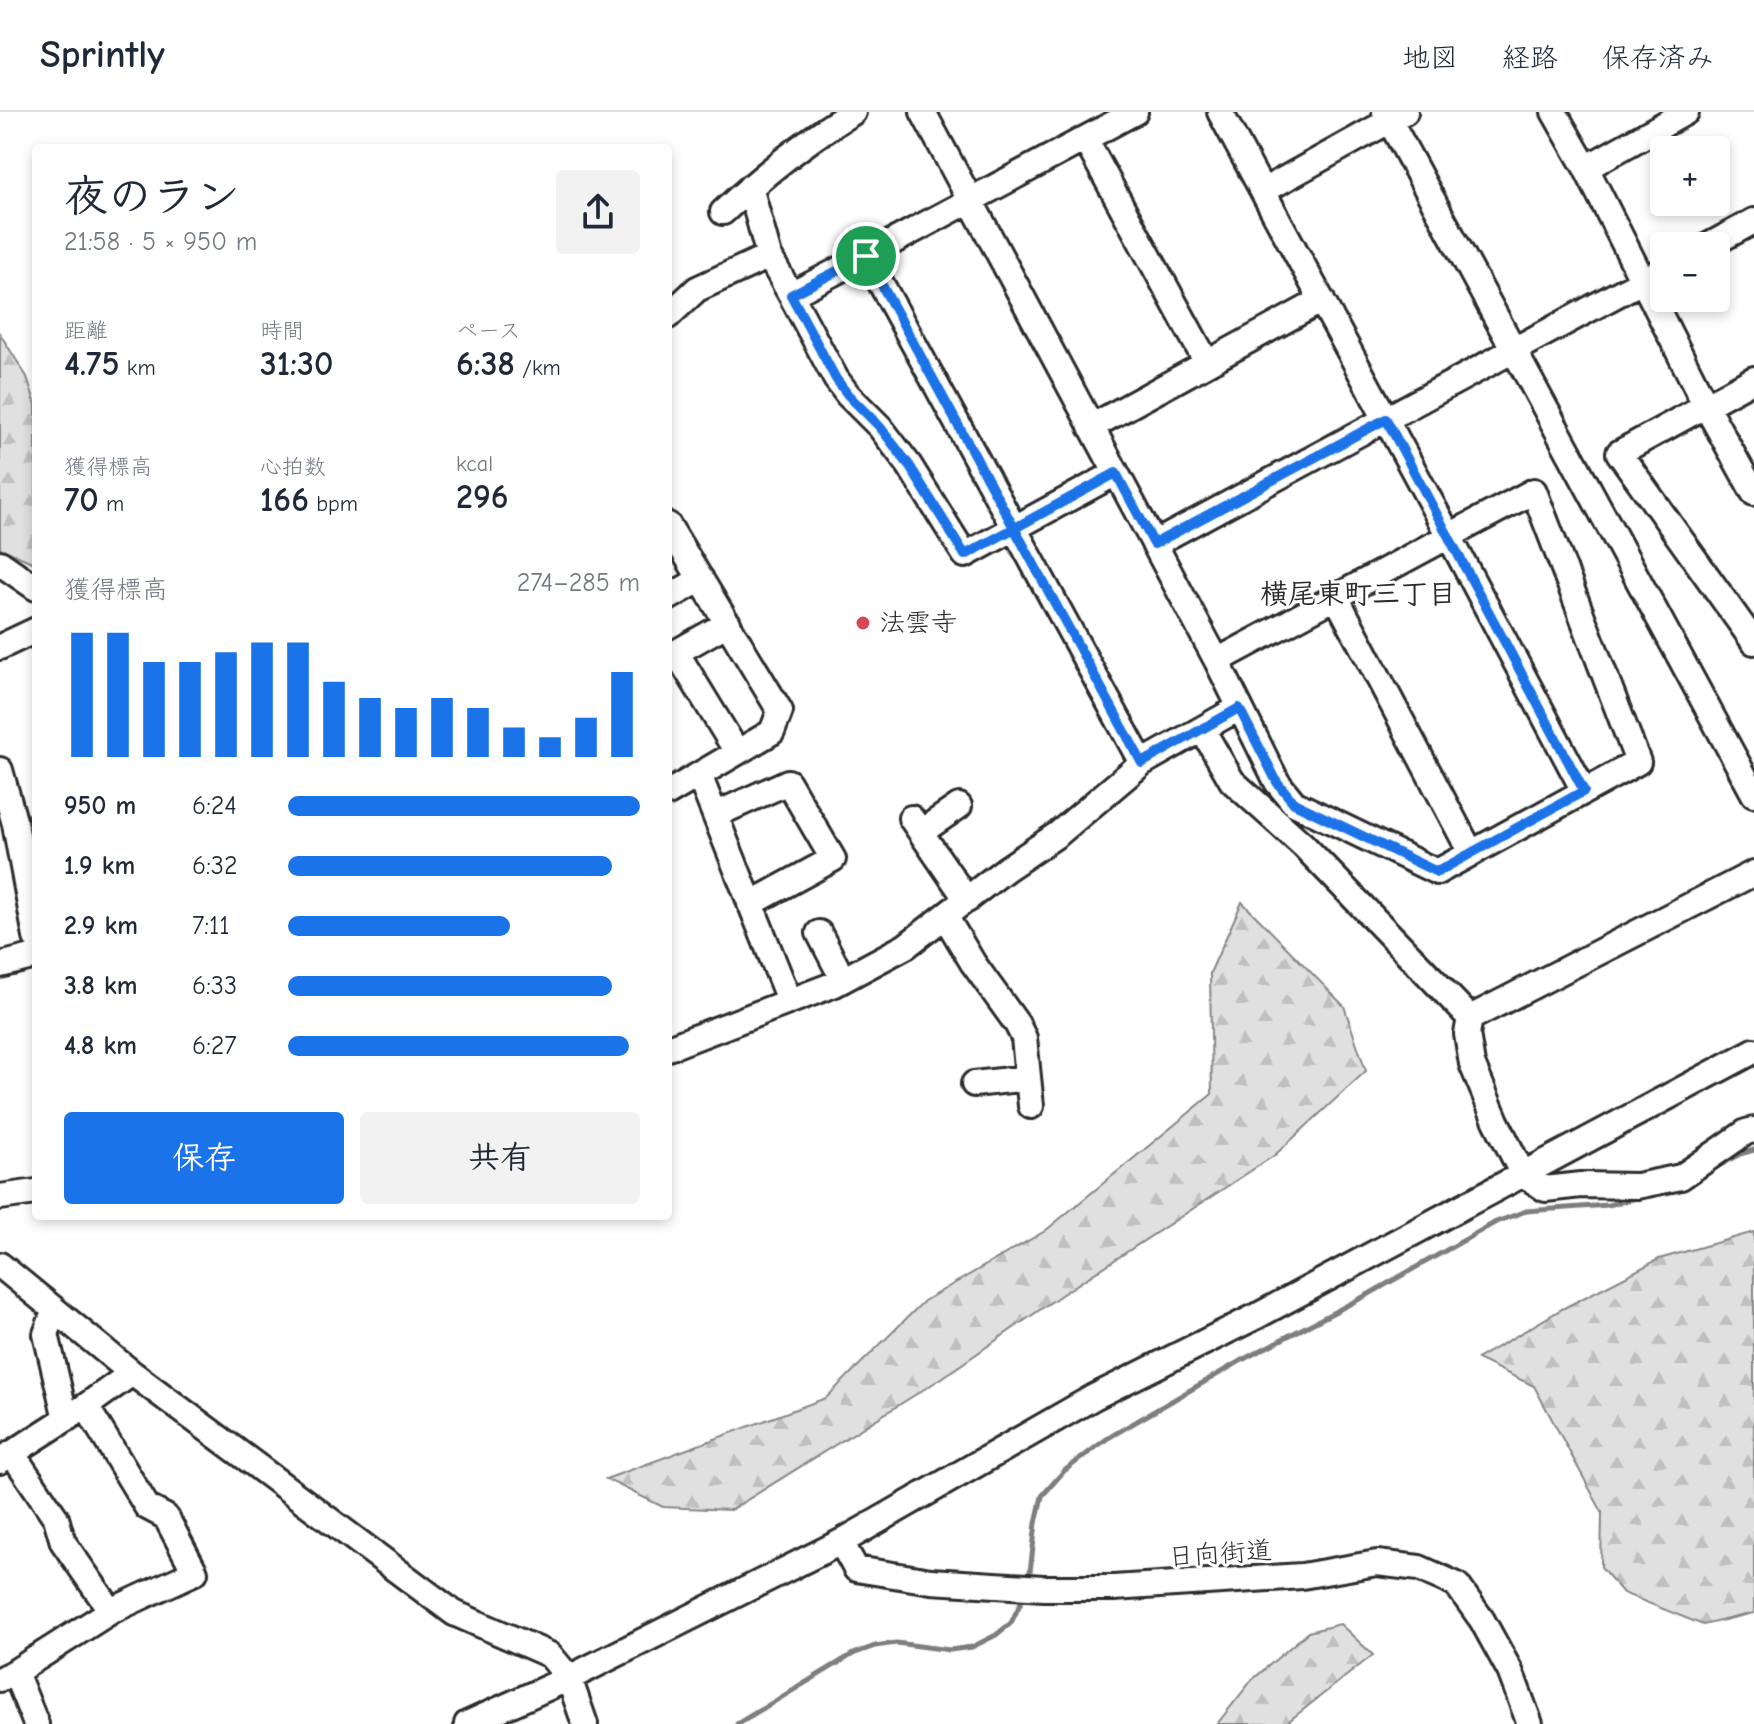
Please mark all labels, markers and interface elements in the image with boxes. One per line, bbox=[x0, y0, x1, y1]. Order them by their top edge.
text: Sprintly bbox=[40, 33, 165, 77]
text: 地図 bbox=[1402, 42, 1458, 74]
text: 経路 bbox=[1502, 42, 1558, 74]
text: 保存済み bbox=[1602, 42, 1714, 74]
map controls bbox=[1650, 136, 1730, 312]
button: + bbox=[1650, 136, 1730, 216]
button: share bbox=[556, 170, 640, 254]
text: 夜のラン bbox=[64, 171, 240, 222]
pin bbox=[832, 222, 900, 290]
text: 21:58 · 5 × 950 m bbox=[64, 227, 257, 257]
button: − bbox=[1650, 232, 1730, 312]
icon: arrive bbox=[844, 234, 888, 278]
text: 距離 bbox=[64, 318, 108, 344]
text: 時間 bbox=[260, 318, 304, 344]
text: ペース bbox=[456, 318, 521, 344]
text: 4.75 bbox=[64, 344, 119, 384]
text: 31:30 bbox=[260, 344, 333, 384]
text: 6:38 bbox=[456, 344, 515, 384]
text: km bbox=[119, 355, 156, 381]
text: /km bbox=[515, 355, 561, 381]
text: kcal bbox=[456, 451, 493, 477]
text: 獲得標高 bbox=[64, 454, 152, 480]
text: 心拍数 bbox=[260, 454, 326, 480]
text: 296 bbox=[456, 477, 509, 517]
text: 70 bbox=[64, 480, 99, 520]
text: 166 bbox=[260, 480, 309, 520]
text: m bbox=[99, 491, 124, 517]
text: bpm bbox=[309, 491, 358, 517]
text: 274–285 m bbox=[517, 568, 640, 598]
text: 獲得標高 bbox=[64, 575, 168, 605]
district label: 横尾東町三丁目 bbox=[1260, 578, 1456, 610]
place label: 法雲寺 bbox=[879, 608, 957, 638]
marker: 法雲寺 bbox=[854, 614, 872, 632]
text: 950 m bbox=[64, 791, 136, 821]
text: 6:24 bbox=[192, 791, 237, 821]
text: 1.9 km bbox=[64, 851, 135, 881]
text: 6:32 bbox=[192, 851, 238, 881]
text: 2.9 km bbox=[64, 911, 138, 941]
text: 7:11 bbox=[192, 911, 230, 941]
text: 3.8 km bbox=[64, 971, 137, 1001]
text: 6:33 bbox=[192, 971, 237, 1001]
text: 4.8 km bbox=[64, 1031, 137, 1061]
text: 6:27 bbox=[192, 1031, 237, 1061]
button: 保存 bbox=[64, 1112, 344, 1204]
button: 共有 bbox=[360, 1112, 640, 1204]
street label: 日向街道 bbox=[1167, 1535, 1273, 1573]

